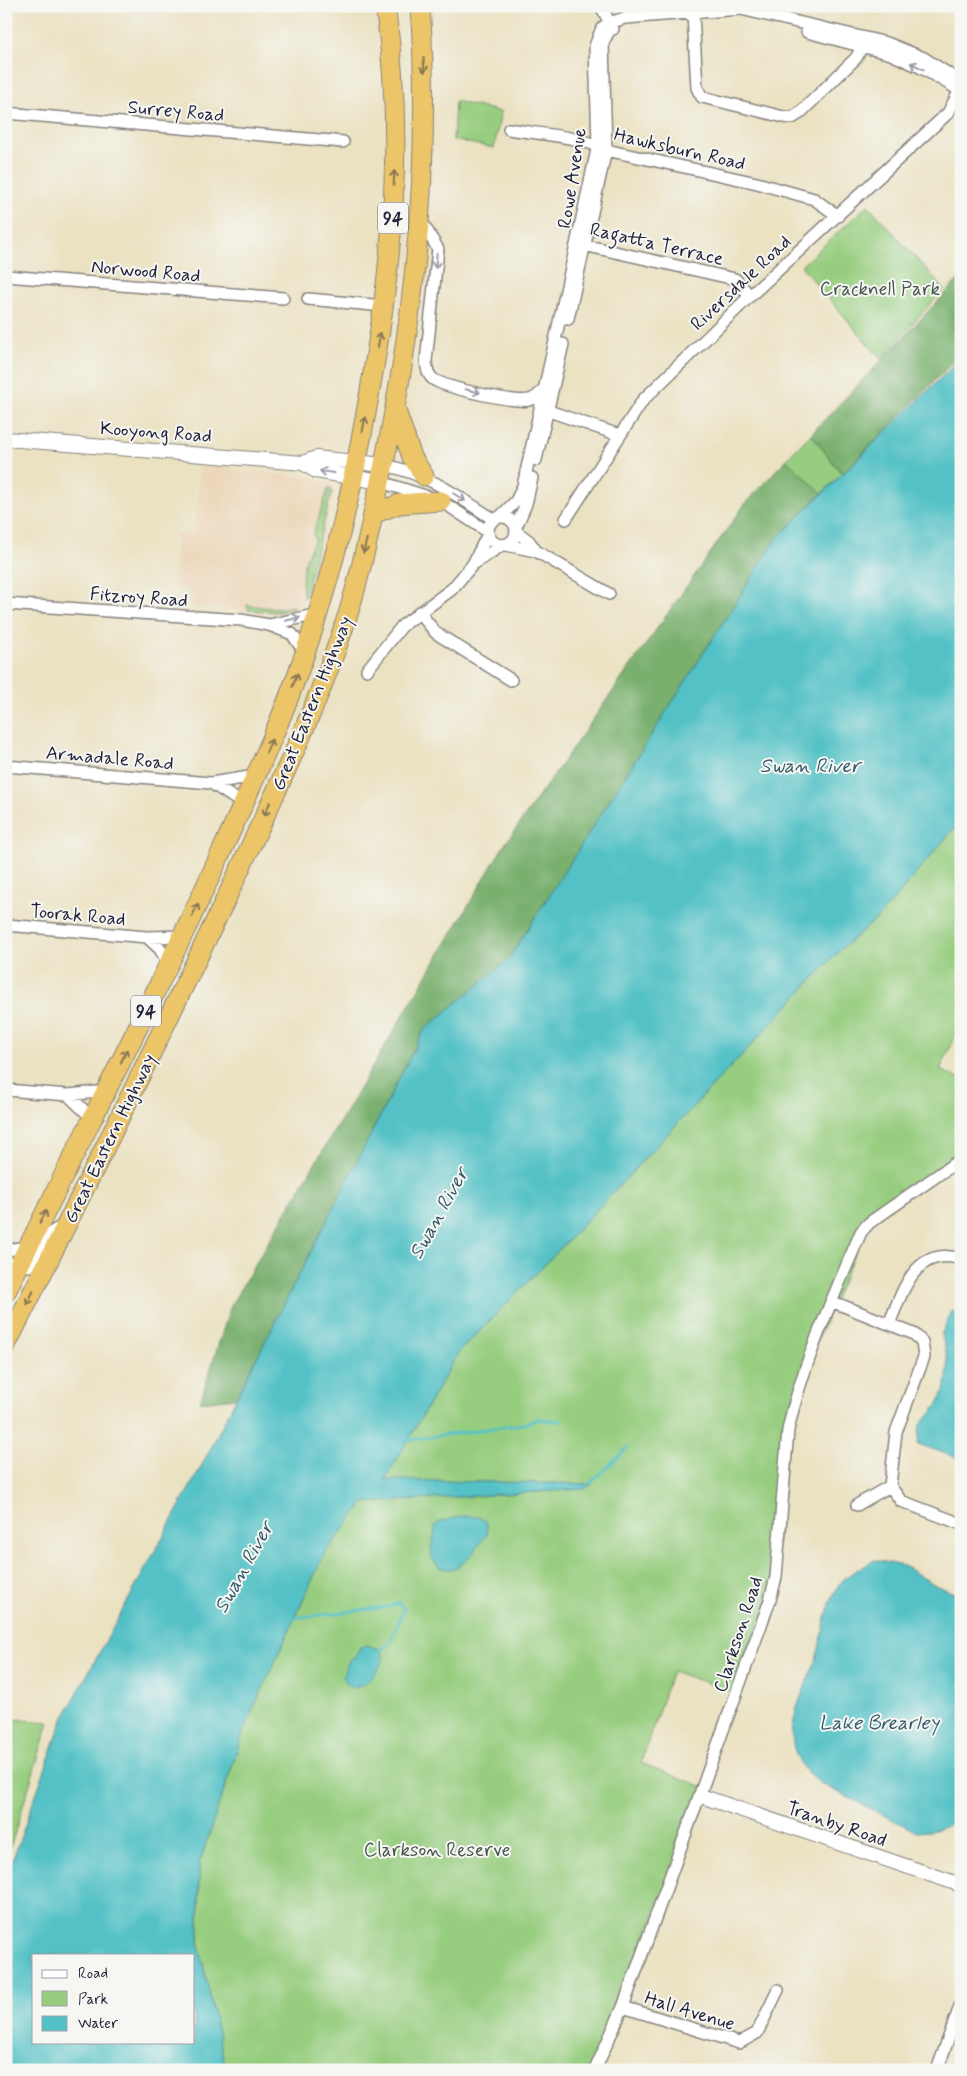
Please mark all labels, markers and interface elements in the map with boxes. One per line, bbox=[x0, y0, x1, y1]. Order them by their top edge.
one-way arrow bbox=[419, 56, 429, 72]
one-way arrow bbox=[910, 61, 925, 70]
street label: Surrey Road bbox=[127, 95, 225, 129]
street label: Hawksburn Road bbox=[612, 122, 748, 177]
street label: Rowe Avenue bbox=[552, 126, 593, 230]
one-way arrow bbox=[390, 171, 399, 187]
road number: 94 bbox=[378, 202, 408, 234]
street label: Ragatta Terrace bbox=[587, 217, 726, 275]
street label: Riversdale Road bbox=[685, 230, 797, 336]
one-way arrow bbox=[431, 253, 441, 269]
street label: Norwood Road bbox=[90, 254, 201, 289]
park label: Cracknell Park bbox=[820, 277, 941, 302]
one-way arrow bbox=[374, 332, 384, 348]
one-way arrow bbox=[465, 387, 481, 396]
street label: Kooyong Road bbox=[99, 416, 213, 450]
one-way arrow bbox=[360, 417, 370, 433]
one-way arrow bbox=[320, 467, 336, 477]
one-way arrow bbox=[452, 492, 466, 502]
one-way arrow bbox=[360, 537, 369, 553]
street label: Fitzroy Road bbox=[89, 582, 189, 614]
street label: Great Eastern Highway bbox=[266, 613, 360, 795]
one-way arrow bbox=[285, 613, 301, 623]
one-way arrow bbox=[291, 672, 300, 688]
one-way arrow bbox=[265, 739, 275, 754]
street label: Armadale Road bbox=[45, 740, 175, 777]
water label: Swan River bbox=[760, 753, 863, 780]
one-way arrow bbox=[262, 801, 272, 816]
street label: Toorak Road bbox=[29, 899, 127, 932]
one-way arrow bbox=[191, 903, 200, 918]
road number: 94 bbox=[131, 996, 161, 1026]
one-way arrow bbox=[120, 1049, 129, 1064]
street label: Great Eastern Highway bbox=[58, 1050, 163, 1228]
water label: Swan River bbox=[403, 1161, 477, 1264]
one-way arrow bbox=[39, 1210, 48, 1225]
one-way arrow bbox=[25, 1290, 34, 1305]
water label: Swan River bbox=[208, 1515, 282, 1618]
street label: Clarkson Road bbox=[708, 1573, 769, 1696]
water label: Lake Brearley bbox=[819, 1710, 940, 1737]
street label: Tranby Road bbox=[783, 1796, 890, 1853]
park label: Clarkson Reserve bbox=[364, 1838, 510, 1863]
legend bbox=[32, 1954, 195, 2044]
text: Road bbox=[78, 1964, 108, 1984]
street label: Hall Avenue bbox=[641, 1986, 738, 2037]
text: Park bbox=[78, 1990, 108, 2010]
text: Water bbox=[78, 2014, 118, 2034]

